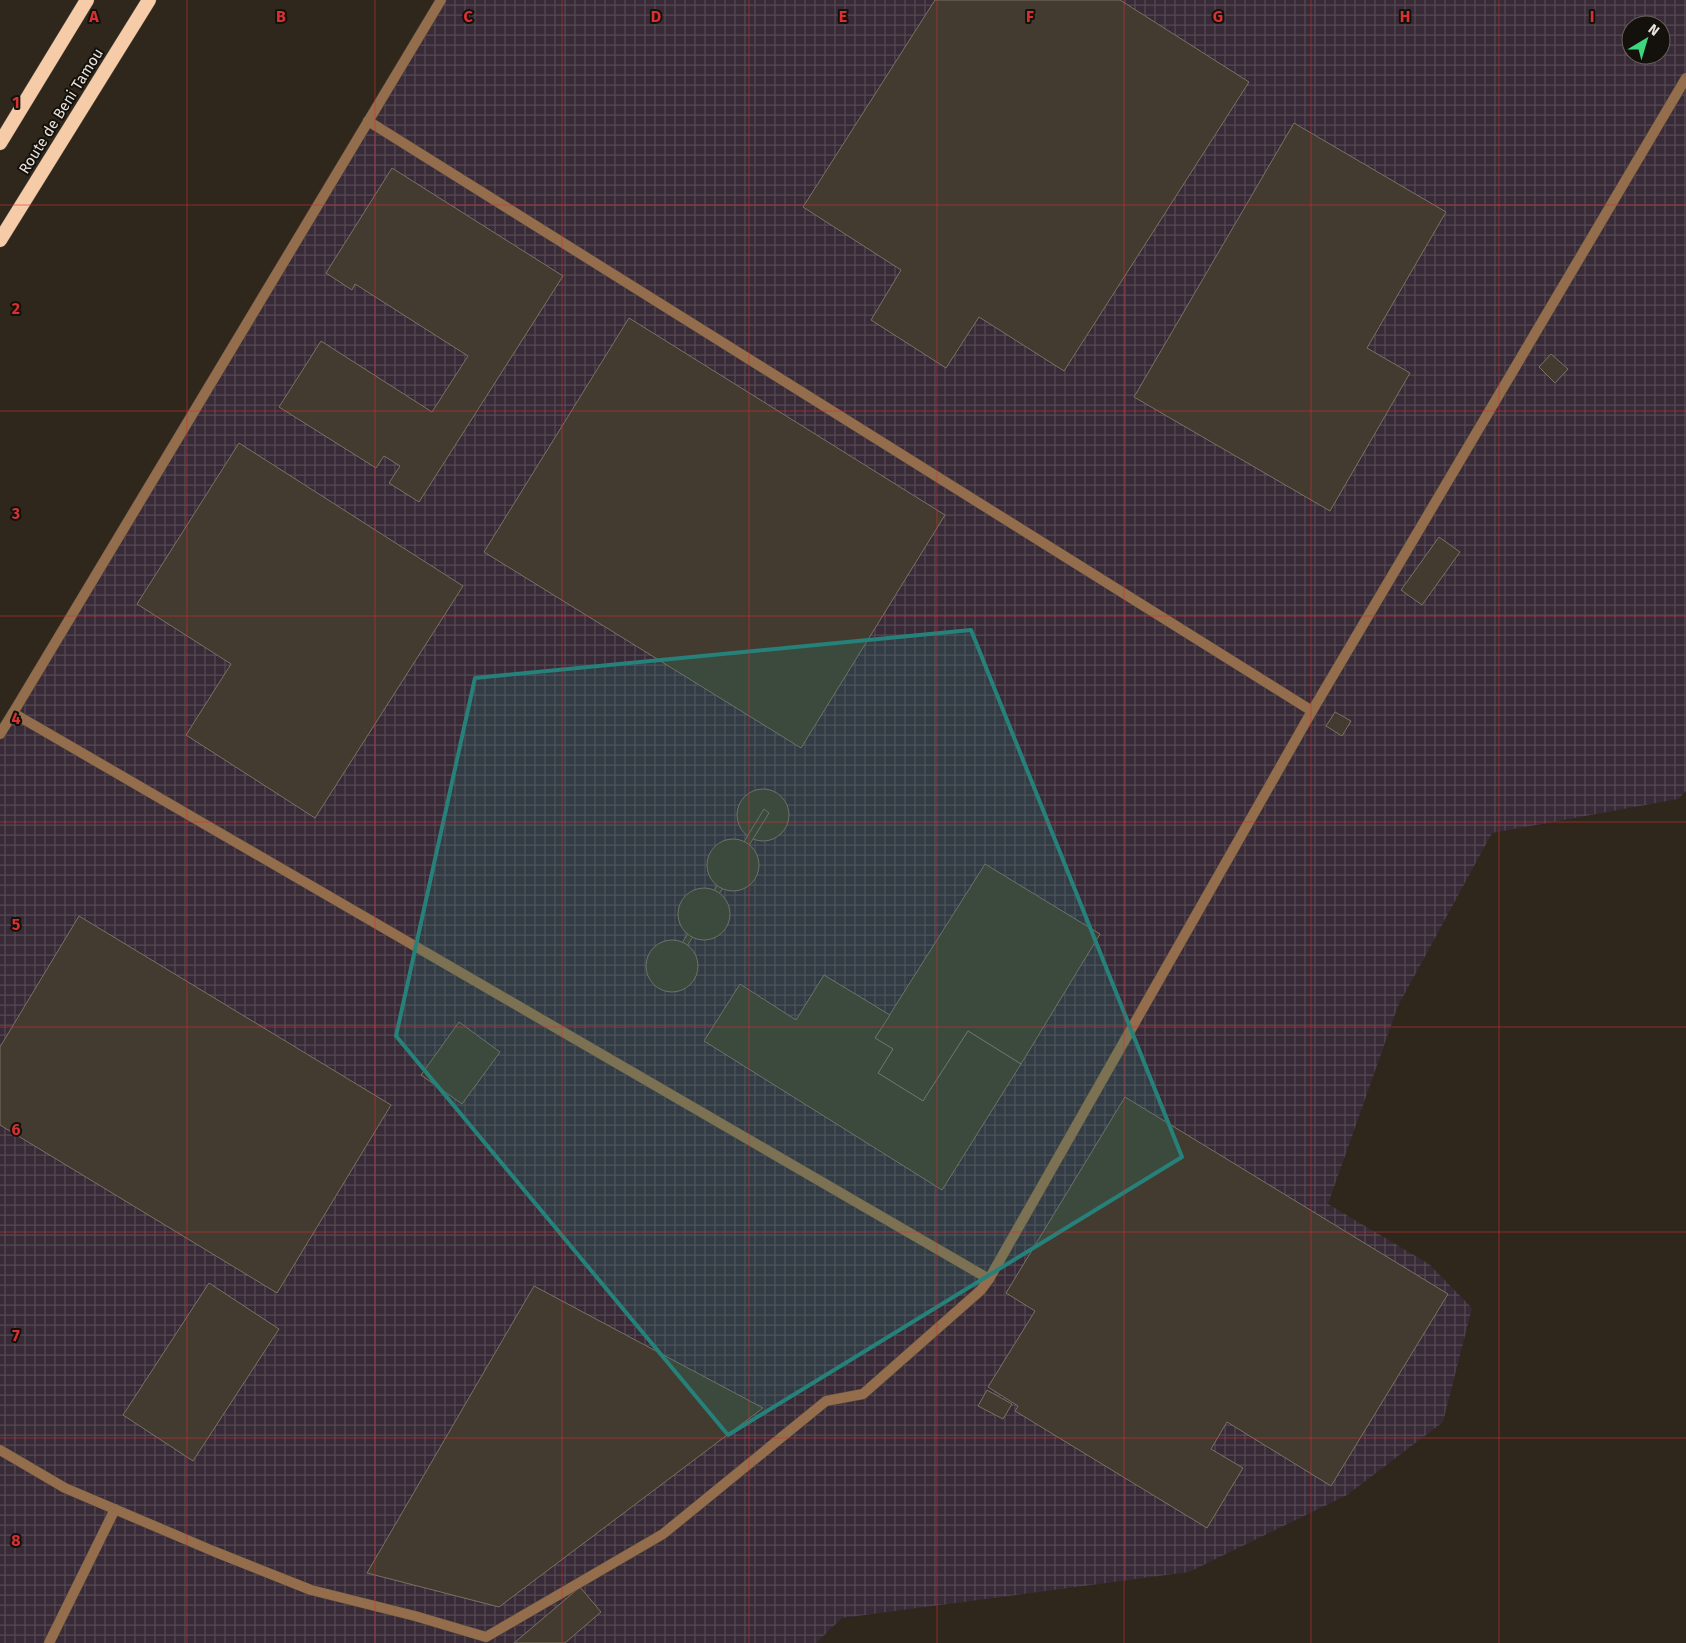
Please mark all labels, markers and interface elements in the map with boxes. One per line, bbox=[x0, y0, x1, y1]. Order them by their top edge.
text: A bbox=[88, 7, 99, 26]
text: B bbox=[276, 7, 286, 26]
text: C bbox=[463, 7, 473, 26]
text: D bbox=[651, 7, 661, 26]
text: E bbox=[839, 7, 847, 26]
text: F bbox=[1026, 7, 1034, 26]
text: G bbox=[1213, 7, 1223, 26]
text: H bbox=[1400, 7, 1410, 26]
text: I bbox=[1590, 7, 1594, 26]
north arrow bbox=[1621, 15, 1671, 65]
text: N bbox=[1645, 21, 1663, 40]
street label: Route de Beni Tamou bbox=[15, 45, 107, 177]
text: 1 bbox=[12, 93, 20, 112]
text: 2 bbox=[12, 299, 20, 318]
text: 3 bbox=[11, 504, 20, 523]
text: 4 bbox=[11, 709, 21, 728]
text: 5 bbox=[12, 915, 21, 934]
text: 6 bbox=[11, 1120, 21, 1139]
text: 7 bbox=[12, 1326, 20, 1345]
text: 8 bbox=[11, 1531, 21, 1550]

